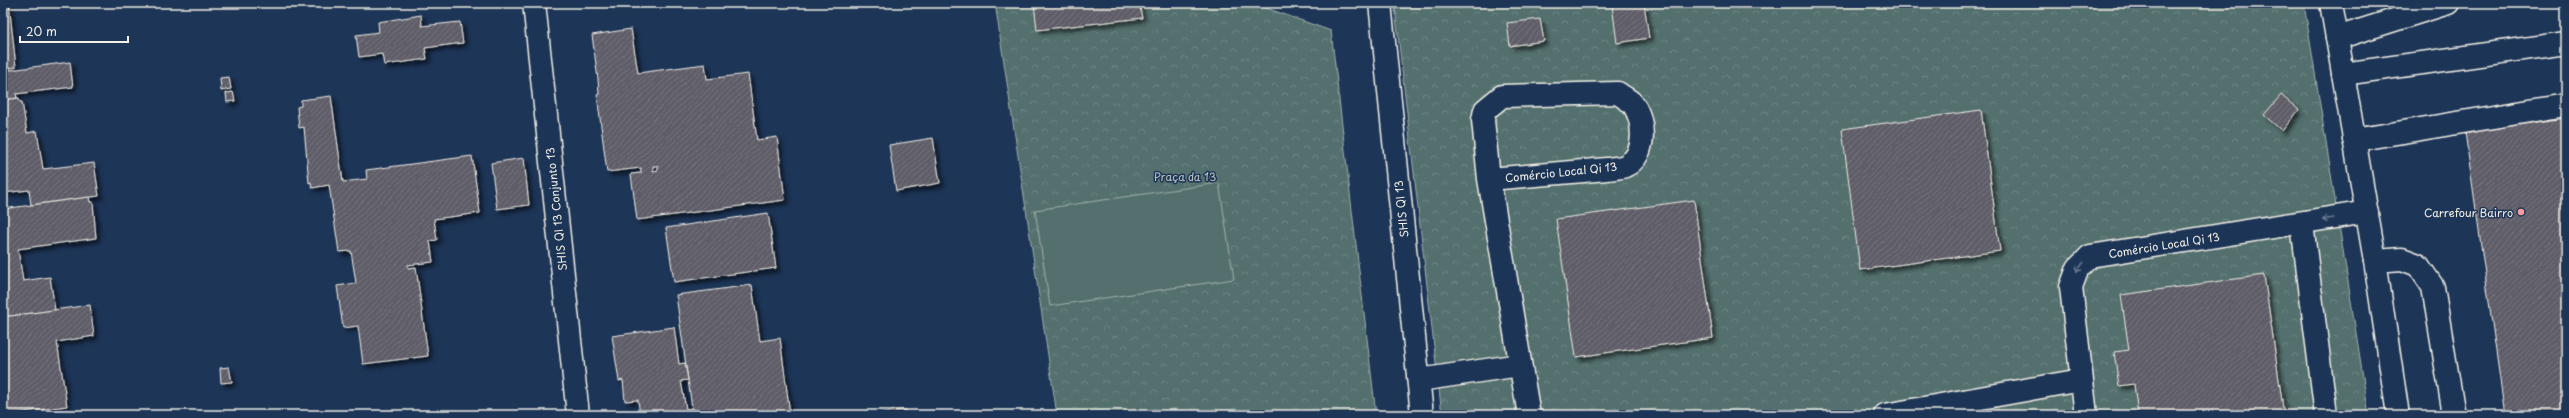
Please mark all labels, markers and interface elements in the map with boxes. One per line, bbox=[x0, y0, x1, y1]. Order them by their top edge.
scale bar bbox=[20, 18, 128, 44]
text: 20 m bbox=[26, 22, 57, 40]
street label: SHIS QI 13 Conjunto 13 bbox=[541, 146, 571, 272]
street label: Comércio Local Qi 13 bbox=[1504, 158, 1618, 186]
park label: Praça da 13 bbox=[1154, 168, 1216, 185]
street label: SHIS QI 13 bbox=[1390, 180, 1412, 238]
place label: Carrefour Bairro bbox=[2424, 204, 2513, 221]
marker: Carrefour Bairro bbox=[2516, 207, 2526, 217]
one-way arrow bbox=[2322, 216, 2335, 224]
street label: Comércio Local Qi 13 bbox=[2107, 228, 2221, 262]
one-way arrow bbox=[2076, 261, 2084, 272]

